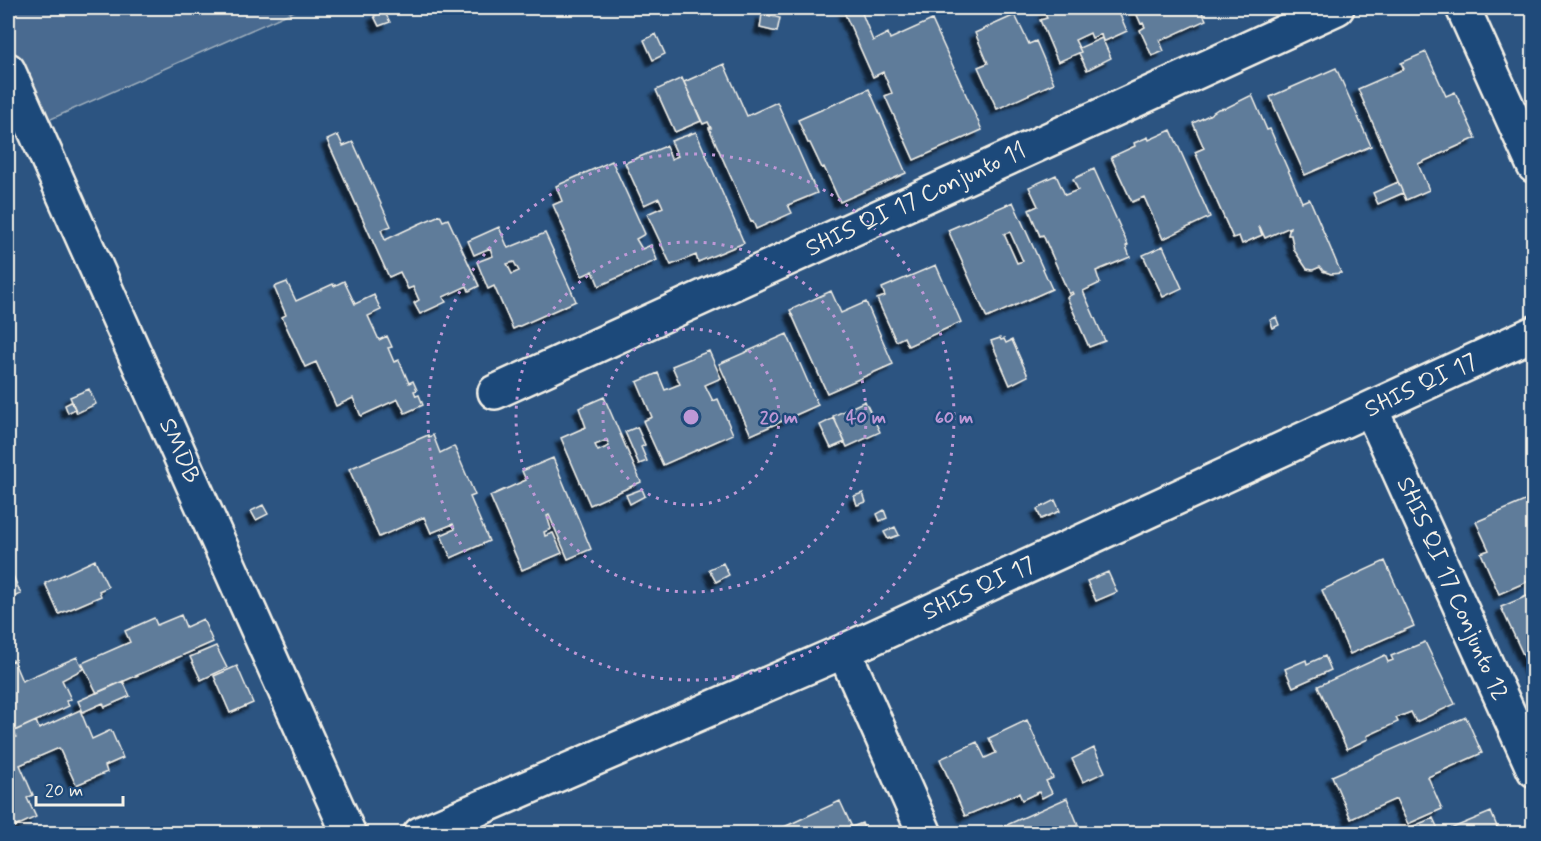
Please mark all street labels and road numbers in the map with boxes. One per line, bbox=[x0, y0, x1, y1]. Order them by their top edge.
street label: SHIS QI 17 Conjunto 11 bbox=[801, 135, 1031, 265]
street label: SHIS QI 17 bbox=[1360, 347, 1482, 425]
street label: SMDB bbox=[151, 413, 207, 489]
street label: SHIS QI 17 Conjunto 12 bbox=[1389, 472, 1515, 706]
street label: SHIS QI 17 bbox=[918, 550, 1040, 628]

